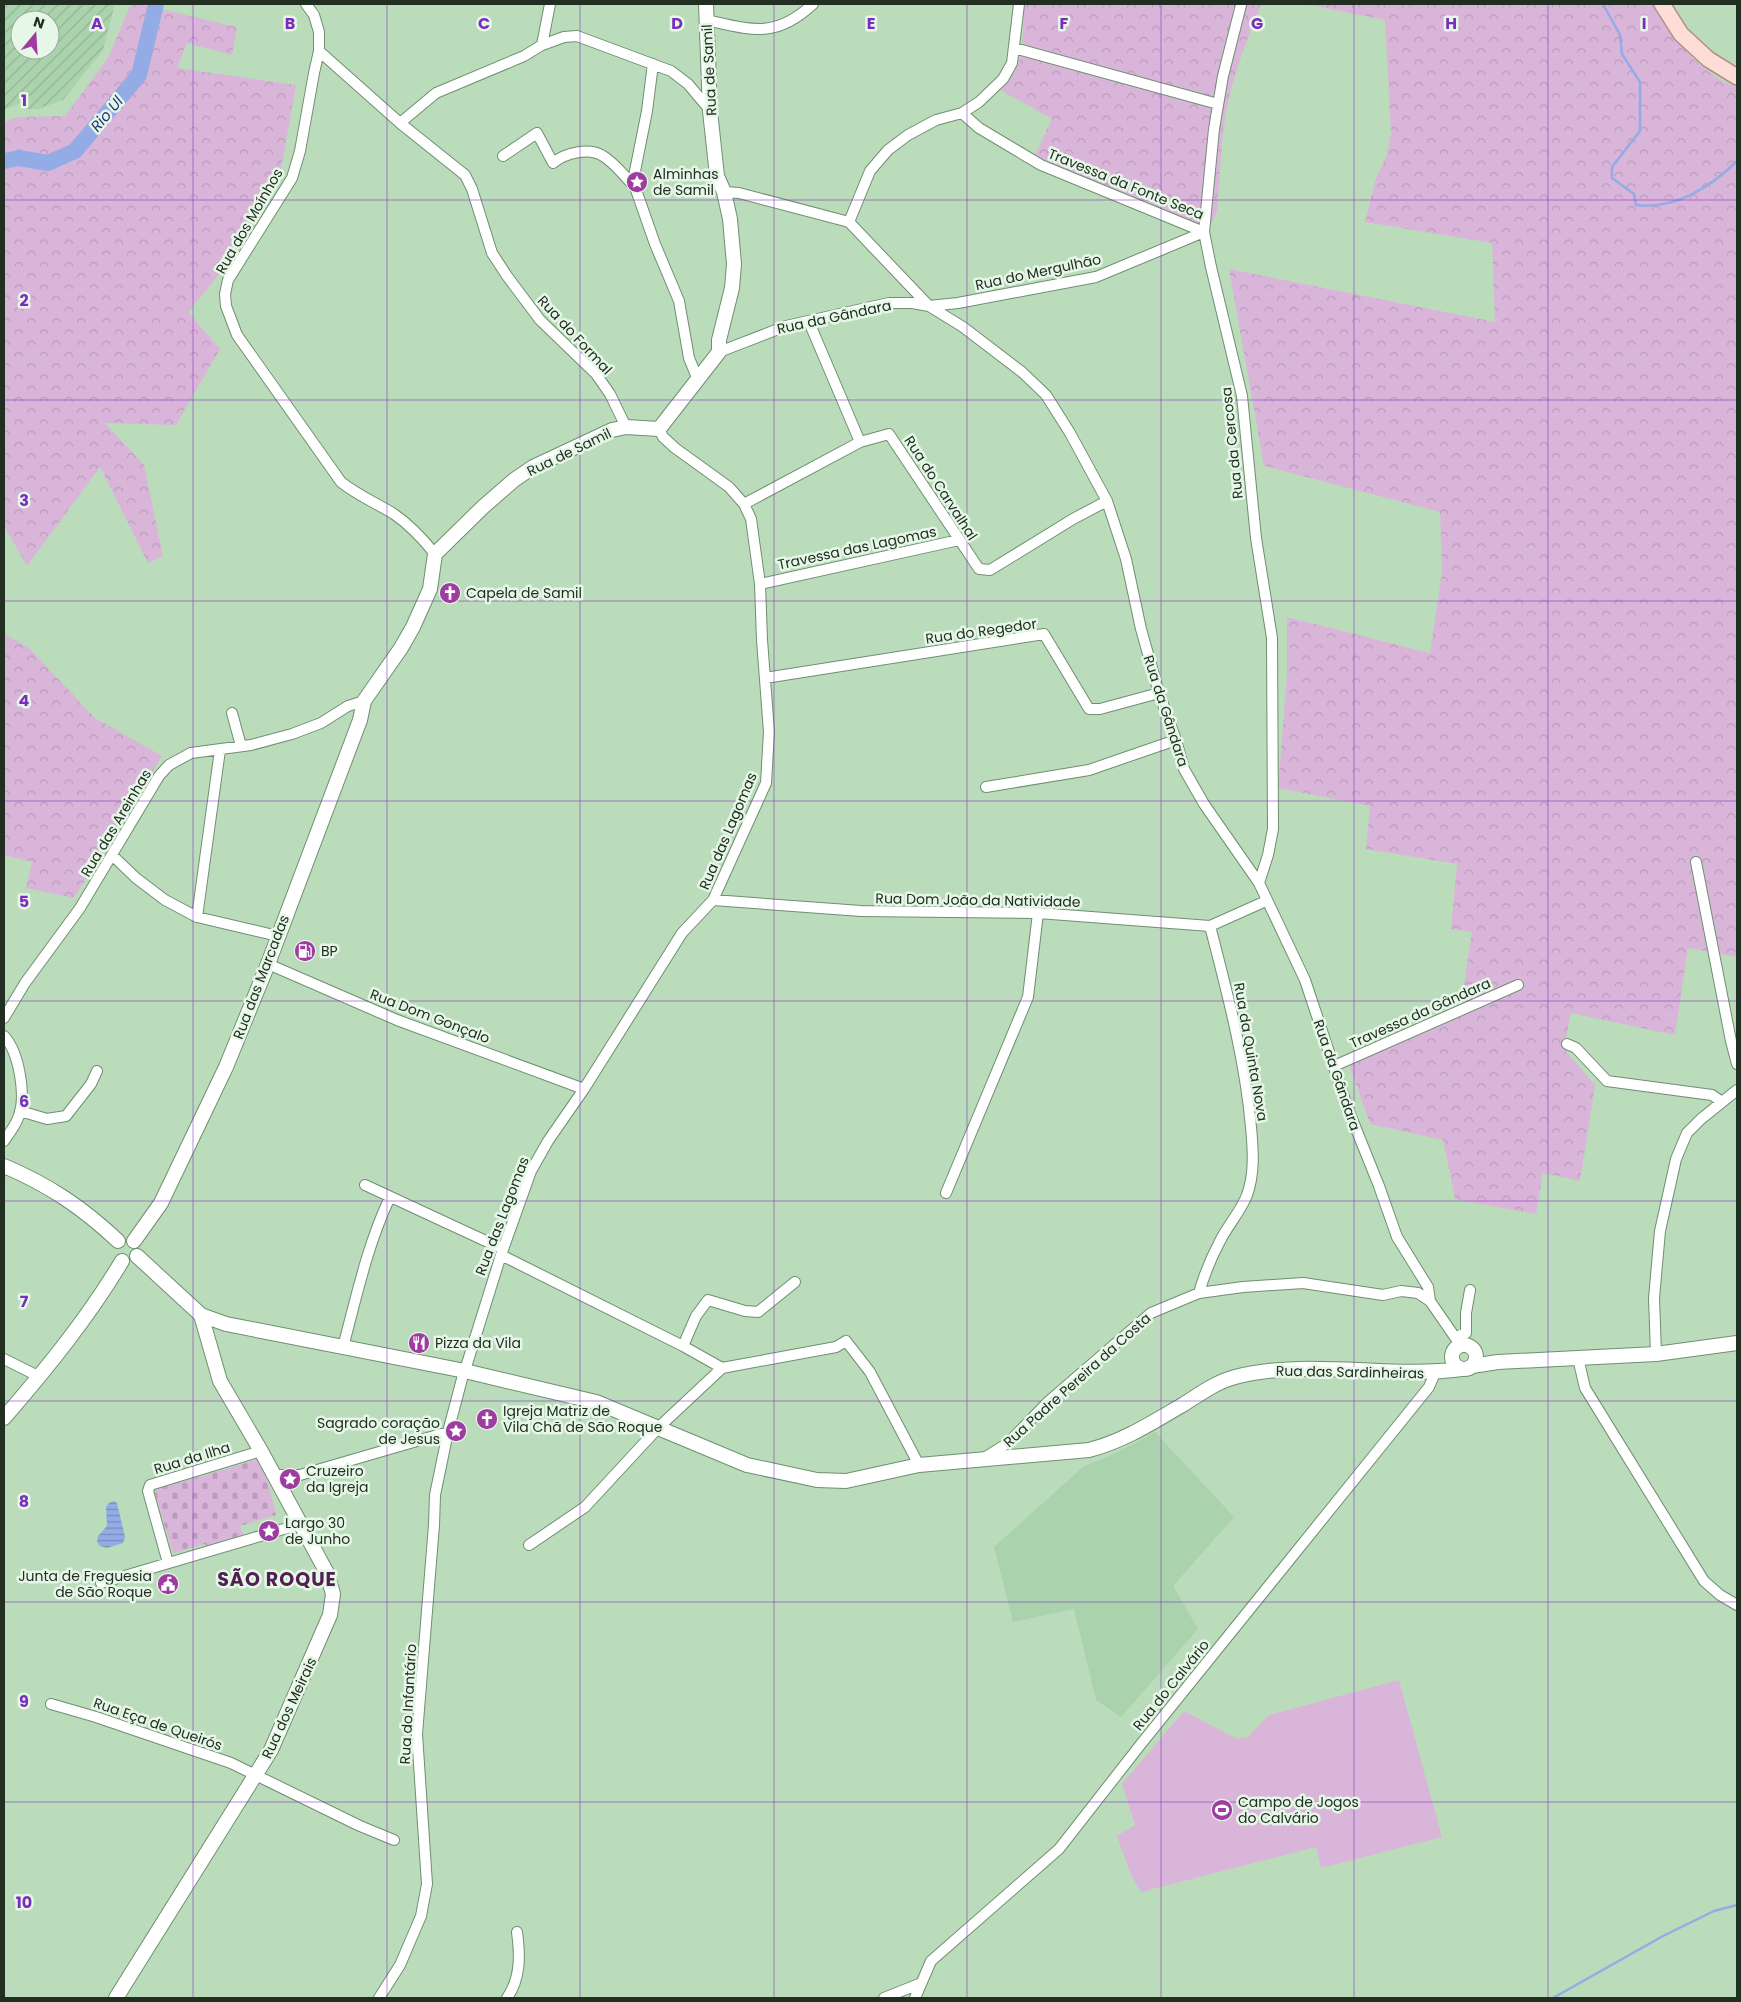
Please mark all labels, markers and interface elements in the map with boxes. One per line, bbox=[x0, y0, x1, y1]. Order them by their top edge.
north arrow bbox=[10, 10, 60, 60]
text: N bbox=[31, 11, 47, 34]
text: A bbox=[91, 12, 103, 35]
text: B bbox=[285, 12, 295, 35]
text: C bbox=[478, 12, 490, 35]
text: D bbox=[671, 12, 683, 35]
text: E bbox=[867, 12, 875, 35]
text: F bbox=[1060, 12, 1069, 35]
text: G bbox=[1251, 12, 1263, 35]
text: H bbox=[1445, 12, 1457, 35]
text: I bbox=[1642, 12, 1646, 35]
street label: Rua de Samil bbox=[697, 24, 721, 116]
text: 1 bbox=[21, 89, 27, 112]
water label: Rio Ul bbox=[85, 91, 128, 136]
street label: Travessa da Fonte Seca bbox=[1045, 144, 1207, 224]
place label: Alminhas de Samil bbox=[653, 164, 718, 200]
street label: Rua dos Moínhos bbox=[211, 165, 287, 277]
place icon: Alminhas de Samil bbox=[625, 170, 649, 194]
street label: Rua do Mergulhão bbox=[973, 249, 1103, 295]
text: 2 bbox=[19, 289, 29, 312]
street label: Rua do Formal bbox=[533, 291, 617, 379]
street label: Rua da Gândara bbox=[775, 295, 893, 339]
street label: Rua da Cercosa bbox=[1216, 386, 1248, 500]
street label: Rua de Samil bbox=[523, 423, 615, 481]
street label: Rua do Carvalhal bbox=[900, 432, 982, 544]
text: 3 bbox=[19, 489, 29, 512]
street label: Travessa das Lagomas bbox=[776, 521, 938, 575]
church icon: Capela de Samil bbox=[438, 581, 462, 605]
place label: Capela de Samil bbox=[466, 583, 582, 603]
street label: Rua do Regedor bbox=[924, 613, 1038, 649]
street label: Rua da Gândara bbox=[1139, 653, 1193, 769]
text: 4 bbox=[19, 689, 30, 712]
street label: Rua das Areinhas bbox=[76, 766, 156, 880]
street label: Rua das Lagomas bbox=[694, 769, 762, 893]
street label: Rua Dom João da Natividade bbox=[875, 888, 1081, 912]
text: 5 bbox=[19, 890, 29, 913]
street label: Rua das Marcadas bbox=[228, 912, 294, 1042]
fuel station icon: BP bbox=[293, 939, 317, 963]
place label: BP bbox=[321, 941, 338, 961]
street label: Travessa da Gândara bbox=[1346, 973, 1494, 1053]
street label: Rua da Quinta Nova bbox=[1229, 981, 1273, 1123]
street label: Rua Dom Gonçalo bbox=[367, 984, 493, 1048]
street label: Rua da Gândara bbox=[1309, 1017, 1365, 1133]
text: 6 bbox=[19, 1090, 29, 1113]
street label: Rua das Lagomas bbox=[470, 1154, 534, 1278]
text: 7 bbox=[20, 1290, 29, 1313]
street label: Rua Padre Pereira da Costa bbox=[999, 1308, 1155, 1452]
restaurant icon: Pizza da Vila bbox=[407, 1331, 431, 1355]
place label: Pizza da Vila bbox=[435, 1333, 521, 1353]
street label: Rua das Sardinheiras bbox=[1276, 1361, 1424, 1383]
place label: Igreja Matriz de Vila Chã de São Roque bbox=[503, 1401, 663, 1437]
church icon: Igreja Matriz de Vila Chã de São Roque bbox=[475, 1407, 499, 1431]
place label: Sagrado coração de Jesus bbox=[317, 1413, 440, 1449]
place icon: Sagrado coração de Jesus bbox=[444, 1419, 468, 1443]
street label: Rua da Ilha bbox=[151, 1437, 233, 1479]
place label: Cruzeiro da Igreja bbox=[306, 1461, 368, 1497]
place icon: Cruzeiro da Igreja bbox=[278, 1467, 302, 1491]
text: 8 bbox=[19, 1490, 29, 1513]
place label: Largo 30 de Junho bbox=[285, 1513, 350, 1549]
place icon: Largo 30 de Junho bbox=[257, 1519, 281, 1543]
place label: Junta de Freguesia de São Roque bbox=[18, 1566, 152, 1602]
district label: SÃO ROQUE bbox=[217, 1566, 337, 1593]
public building icon: Junta de Freguesia de São Roque bbox=[156, 1572, 180, 1596]
street label: Rua do Calvário bbox=[1128, 1635, 1214, 1735]
street label: Rua do Infantário bbox=[395, 1643, 421, 1765]
street label: Rua dos Meirais bbox=[257, 1654, 321, 1762]
text: 9 bbox=[19, 1690, 29, 1713]
street label: Rua Eça de Queirós bbox=[91, 1693, 225, 1755]
place label: Campo de Jogos do Calvário bbox=[1238, 1792, 1359, 1828]
sports icon: Campo de Jogos do Calvário bbox=[1210, 1798, 1234, 1822]
text: 10 bbox=[16, 1891, 32, 1914]

